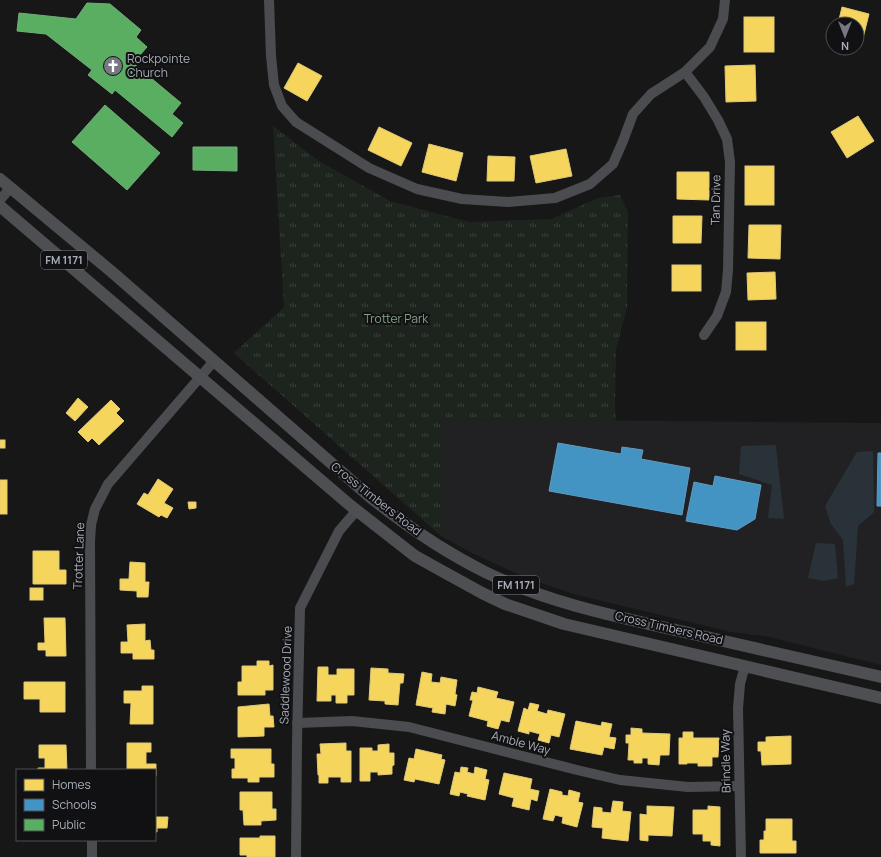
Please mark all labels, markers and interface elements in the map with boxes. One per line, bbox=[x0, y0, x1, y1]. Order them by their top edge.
north arrow bbox=[825, 16, 865, 56]
text: N bbox=[841, 39, 849, 54]
place label: Rockpointe Church bbox=[127, 50, 190, 81]
church icon: Rockpointe Church bbox=[102, 55, 124, 77]
street label: Tan Drive bbox=[707, 175, 724, 225]
road number: FM 1171 bbox=[41, 251, 87, 269]
park label: Trotter Park bbox=[364, 310, 429, 327]
street label: Cross Timbers Road bbox=[328, 458, 425, 539]
street label: Trotter Lane bbox=[69, 522, 88, 590]
road number: FM 1171 bbox=[493, 576, 539, 594]
street label: Cross Timbers Road bbox=[613, 607, 725, 648]
street label: Saddlewood Drive bbox=[275, 625, 296, 725]
street label: Amble Way bbox=[490, 726, 553, 759]
street label: Brindle Way bbox=[716, 728, 735, 793]
legend bbox=[16, 769, 156, 841]
text: Homes bbox=[52, 776, 91, 793]
text: Schools bbox=[52, 796, 96, 813]
text: Public bbox=[52, 816, 86, 833]

